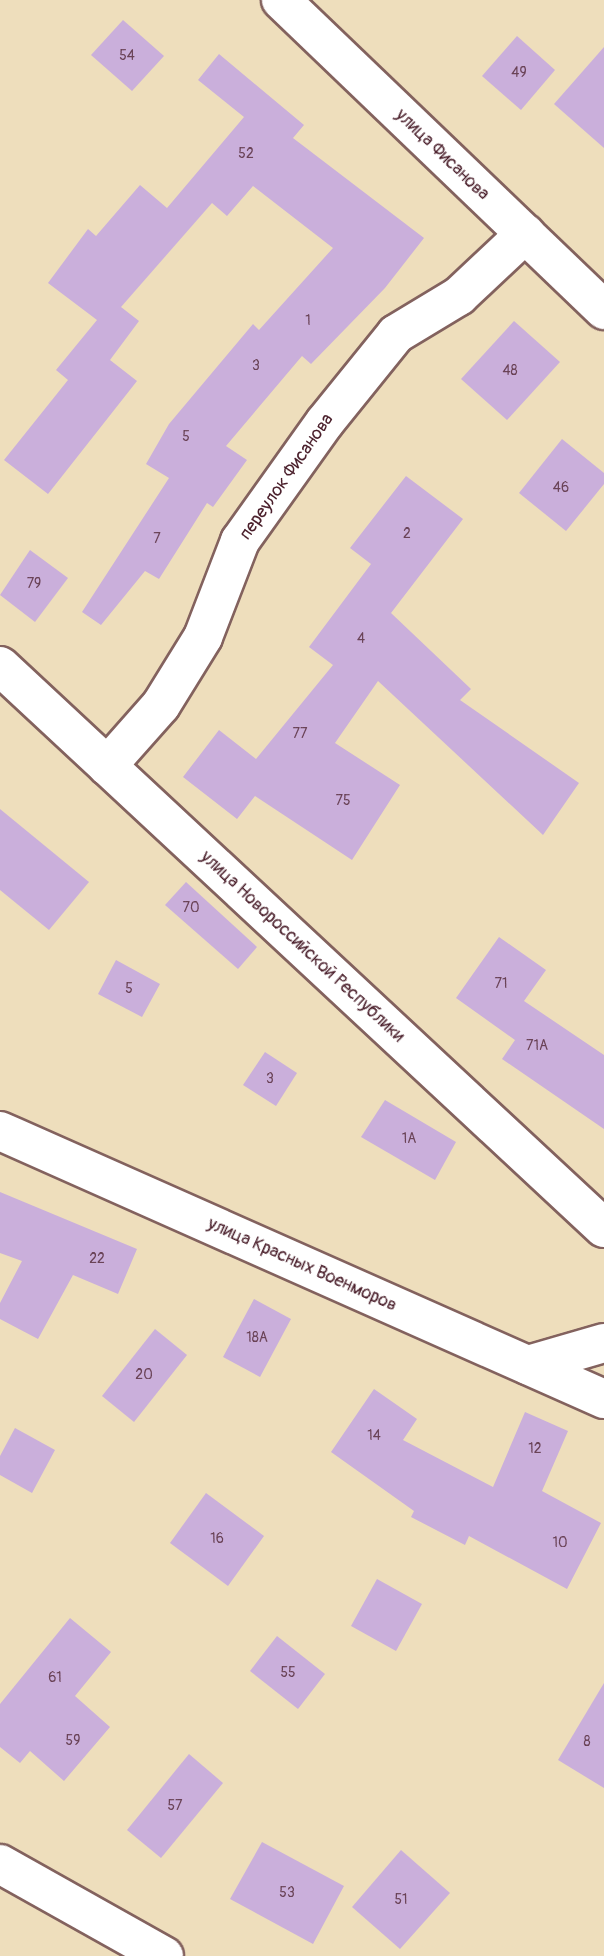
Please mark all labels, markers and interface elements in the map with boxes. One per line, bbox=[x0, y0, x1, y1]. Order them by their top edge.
house number: 54 bbox=[119, 48, 135, 64]
house number: 49 bbox=[511, 65, 527, 81]
street label: улица Фисанова bbox=[391, 105, 493, 205]
house number: 52 bbox=[238, 146, 254, 162]
house number: 1 bbox=[305, 313, 311, 329]
house number: 3 bbox=[252, 358, 260, 374]
house number: 48 bbox=[502, 363, 518, 379]
street label: переулок Фисанова bbox=[235, 410, 339, 544]
house number: 5 bbox=[182, 429, 190, 445]
house number: 46 bbox=[553, 480, 569, 496]
house number: 2 bbox=[403, 526, 411, 542]
house number: 7 bbox=[153, 531, 161, 547]
house number: 79 bbox=[27, 576, 41, 592]
house number: 4 bbox=[357, 631, 365, 647]
house number: 77 bbox=[293, 726, 307, 742]
house number: 75 bbox=[336, 793, 350, 809]
street label: улица Новороссийской Республики bbox=[196, 847, 408, 1047]
house number: 70 bbox=[183, 900, 199, 916]
house number: 71 bbox=[495, 976, 507, 992]
house number: 5 bbox=[125, 981, 133, 997]
house number: 71А bbox=[526, 1038, 548, 1054]
house number: 3 bbox=[266, 1071, 274, 1087]
house number: 1А bbox=[402, 1131, 416, 1147]
street label: улица Красных Военморов bbox=[204, 1213, 400, 1317]
house number: 22 bbox=[89, 1251, 105, 1267]
house number: 18А bbox=[246, 1330, 268, 1346]
house number: 20 bbox=[135, 1367, 153, 1383]
house number: 14 bbox=[367, 1428, 381, 1444]
house number: 12 bbox=[528, 1441, 542, 1457]
house number: 16 bbox=[210, 1531, 224, 1547]
house number: 10 bbox=[552, 1535, 568, 1551]
house number: 55 bbox=[280, 1665, 296, 1681]
house number: 61 bbox=[48, 1670, 62, 1686]
house number: 59 bbox=[66, 1733, 80, 1749]
house number: 8 bbox=[583, 1734, 591, 1750]
house number: 57 bbox=[168, 1798, 182, 1814]
house number: 53 bbox=[279, 1885, 295, 1901]
house number: 51 bbox=[394, 1892, 408, 1908]

